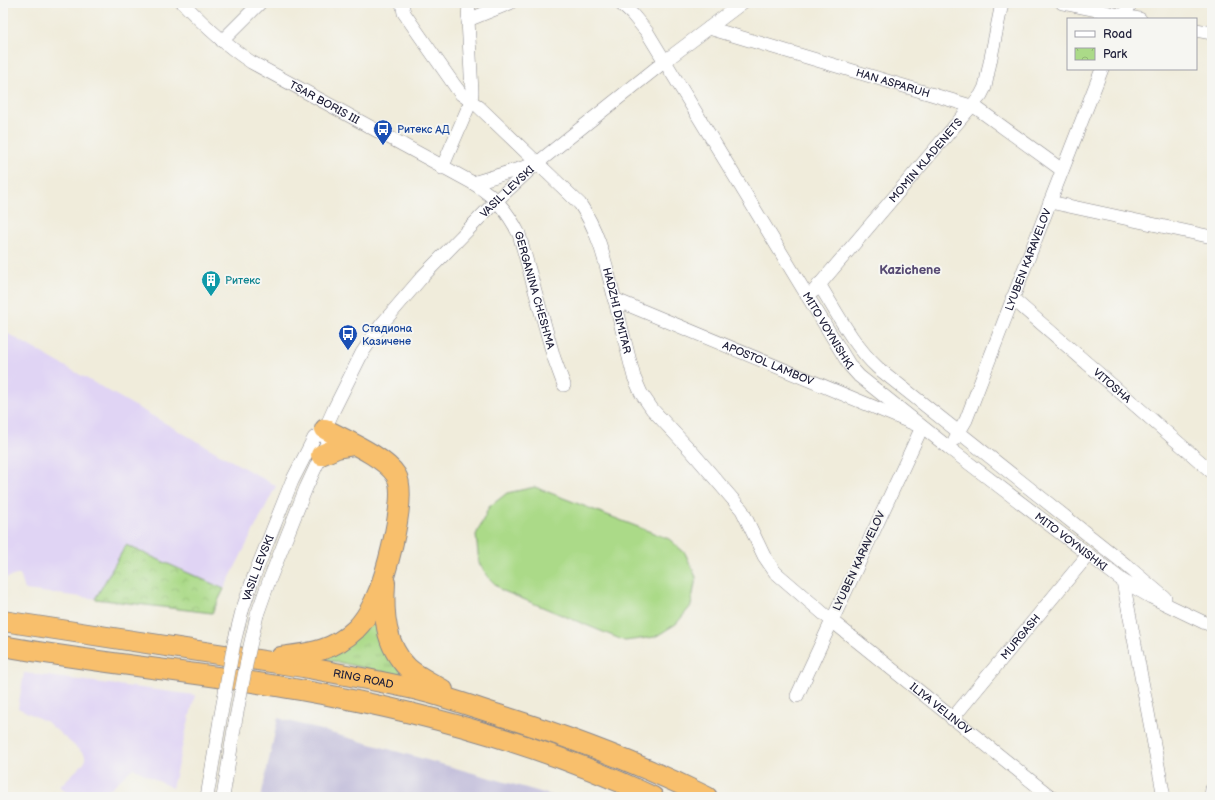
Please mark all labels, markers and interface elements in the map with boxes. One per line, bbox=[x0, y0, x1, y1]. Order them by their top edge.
legend bbox=[1067, 18, 1197, 70]
text: Road bbox=[1103, 27, 1132, 42]
text: Park bbox=[1103, 47, 1127, 62]
street label: HAN ASPARUH bbox=[855, 66, 931, 100]
street label: TSAR BORIS III bbox=[287, 78, 362, 127]
street label: MOMIN KLADENETS bbox=[886, 115, 965, 205]
bus stop icon: Ритекс АД bbox=[372, 118, 394, 146]
place label: Ритекс АД bbox=[397, 123, 450, 136]
street label: VASIL LEVSKI bbox=[477, 162, 537, 220]
street label: LYUBEN KARAVELOV bbox=[1002, 206, 1053, 312]
street label: GERGANINA CHESHMA bbox=[512, 230, 558, 351]
district label: Kazichene bbox=[879, 262, 941, 278]
street label: HADZHI DIMITAR bbox=[600, 266, 634, 355]
building icon: Ритекс bbox=[200, 269, 222, 297]
place label: Ритекс bbox=[225, 274, 261, 287]
street label: MITO VOYNISHKI bbox=[800, 290, 857, 372]
place label: Стадиона Казичене bbox=[362, 322, 413, 348]
bus stop icon: Стадиона Казичене bbox=[337, 323, 359, 351]
street label: APOSTOL LAMBOV bbox=[721, 338, 816, 388]
street label: VITOSHA bbox=[1091, 365, 1134, 405]
street label: LYUBEN KARAVELOV bbox=[830, 509, 888, 613]
street label: MITO VOYNISHKI bbox=[1032, 510, 1110, 573]
street label: VASIL LEVSKI bbox=[239, 532, 277, 603]
street label: MURGASH bbox=[998, 611, 1043, 662]
street label: RING ROAD bbox=[332, 666, 395, 691]
street label: ILIYA VELINOV bbox=[908, 680, 974, 737]

